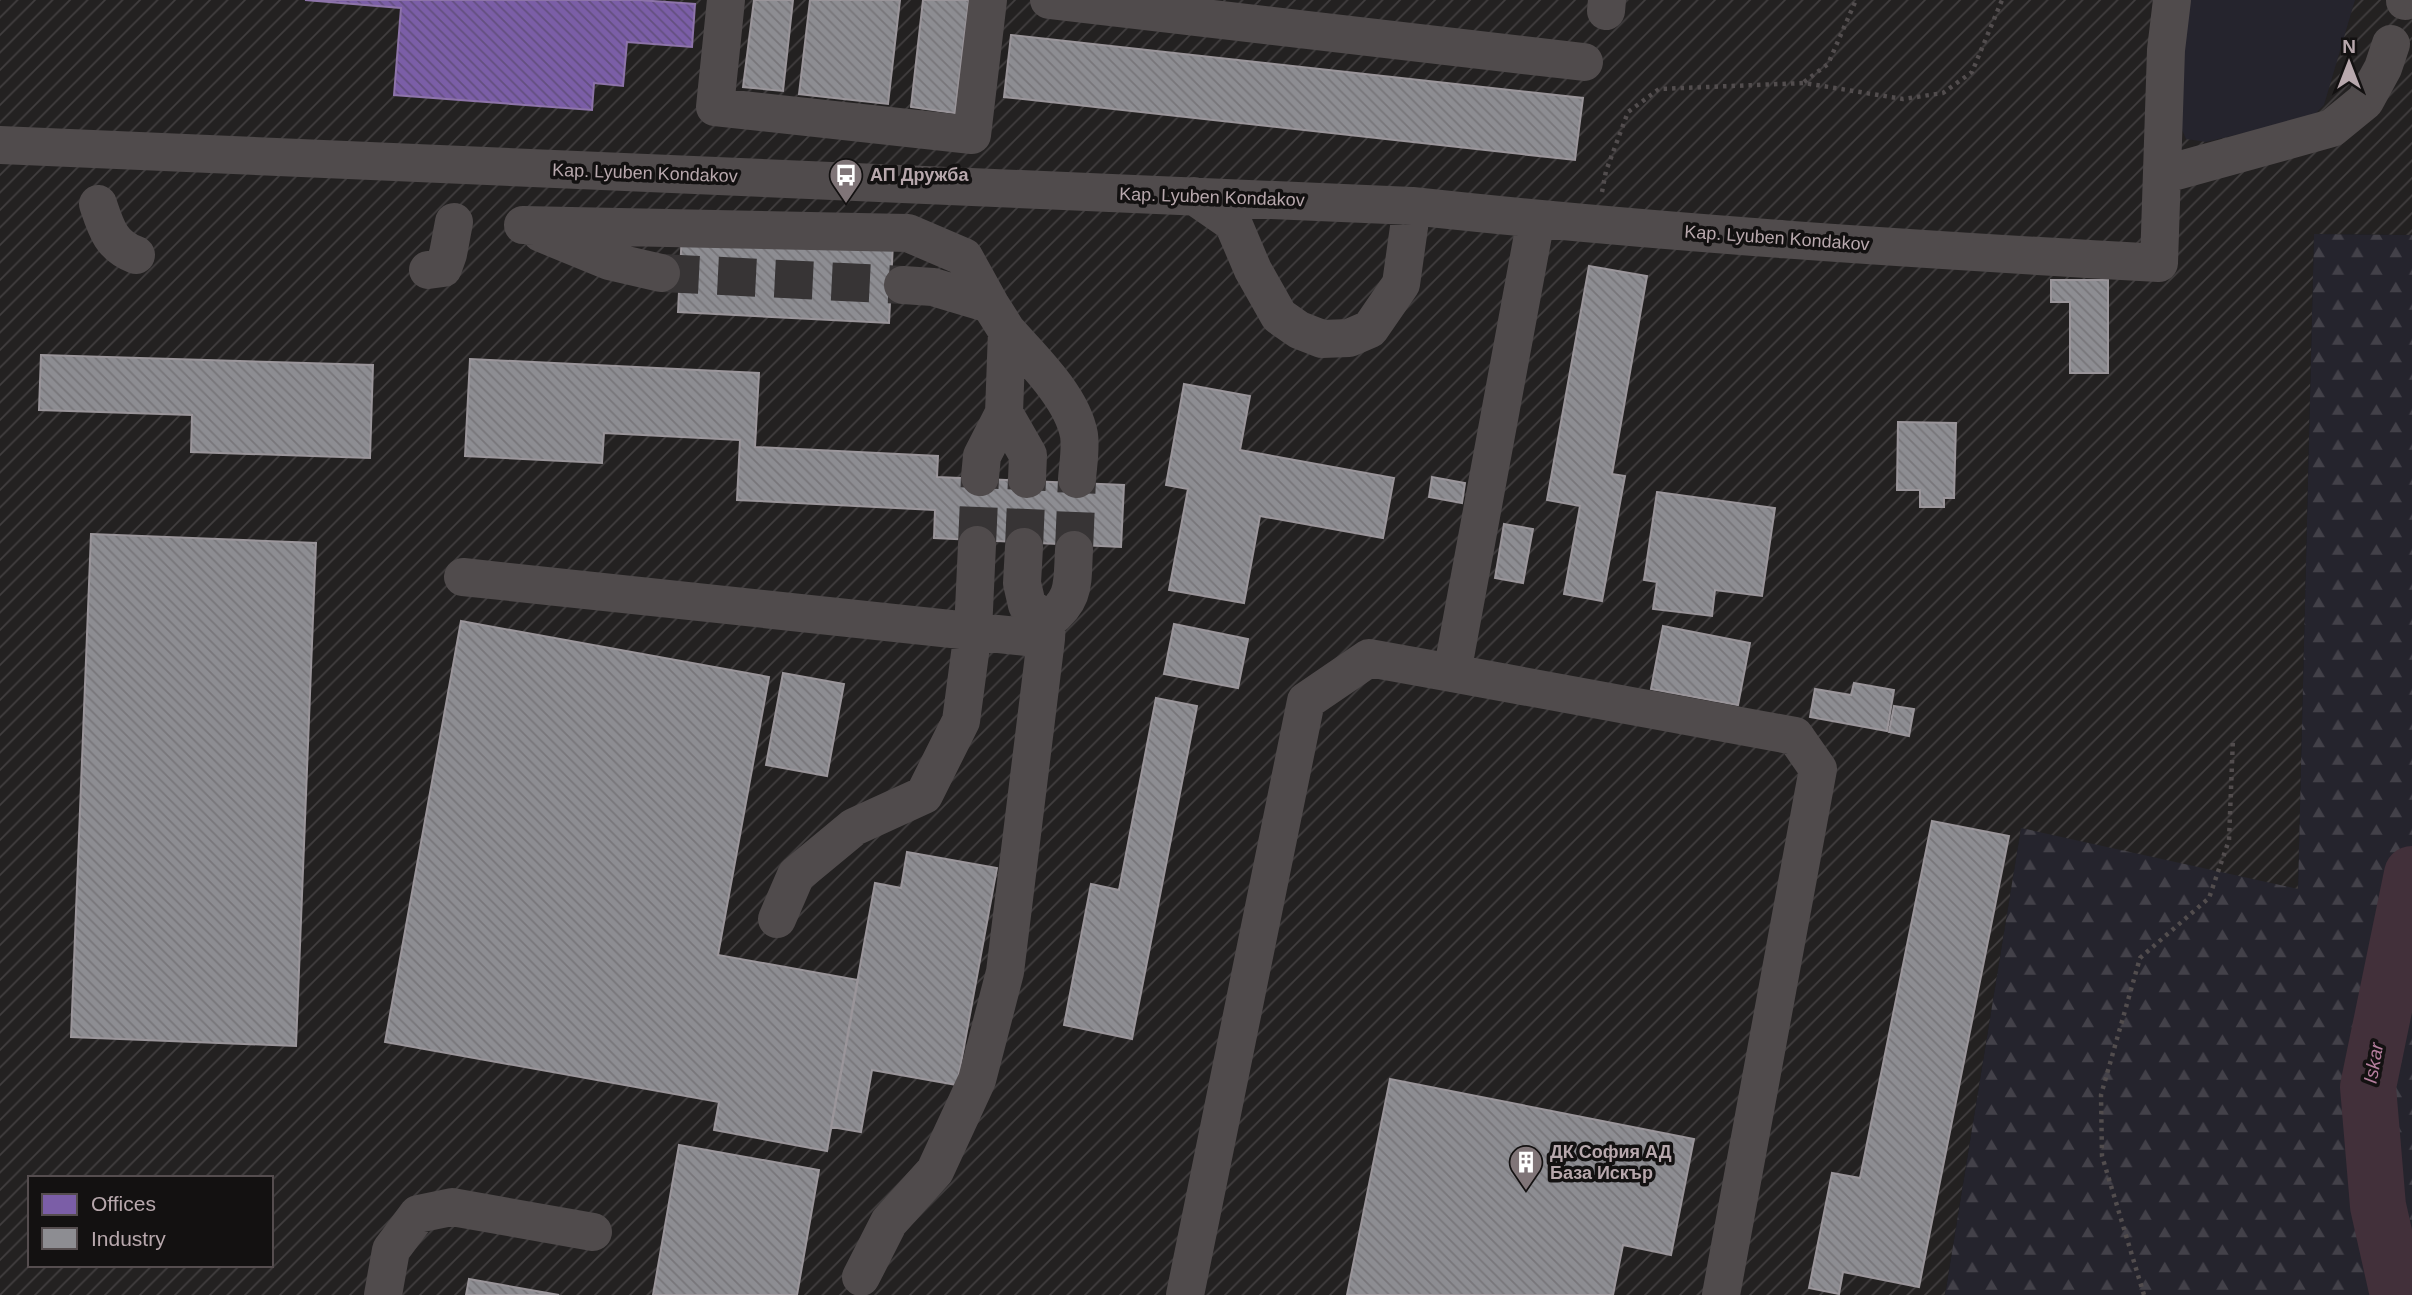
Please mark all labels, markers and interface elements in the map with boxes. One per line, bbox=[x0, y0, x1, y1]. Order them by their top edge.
north arrow bbox=[2314, 28, 2384, 98]
text: N bbox=[2342, 36, 2356, 57]
bus stop icon: АП Дружба bbox=[827, 156, 865, 205]
street label: Kap. Lyuben Kondakov bbox=[552, 160, 738, 186]
place label: АП Дружба bbox=[870, 165, 969, 185]
street label: Kap. Lyuben Kondakov bbox=[1119, 184, 1305, 210]
street label: Kap. Lyuben Kondakov bbox=[1684, 222, 1870, 254]
water label: Iskar bbox=[2360, 1040, 2388, 1085]
place label: ДК София АД База Искър bbox=[1550, 1142, 1672, 1183]
building icon: ДК София АД База Искър bbox=[1507, 1143, 1545, 1192]
legend bbox=[28, 1176, 273, 1267]
text: Offices bbox=[91, 1192, 156, 1215]
text: Industry bbox=[91, 1227, 166, 1250]

